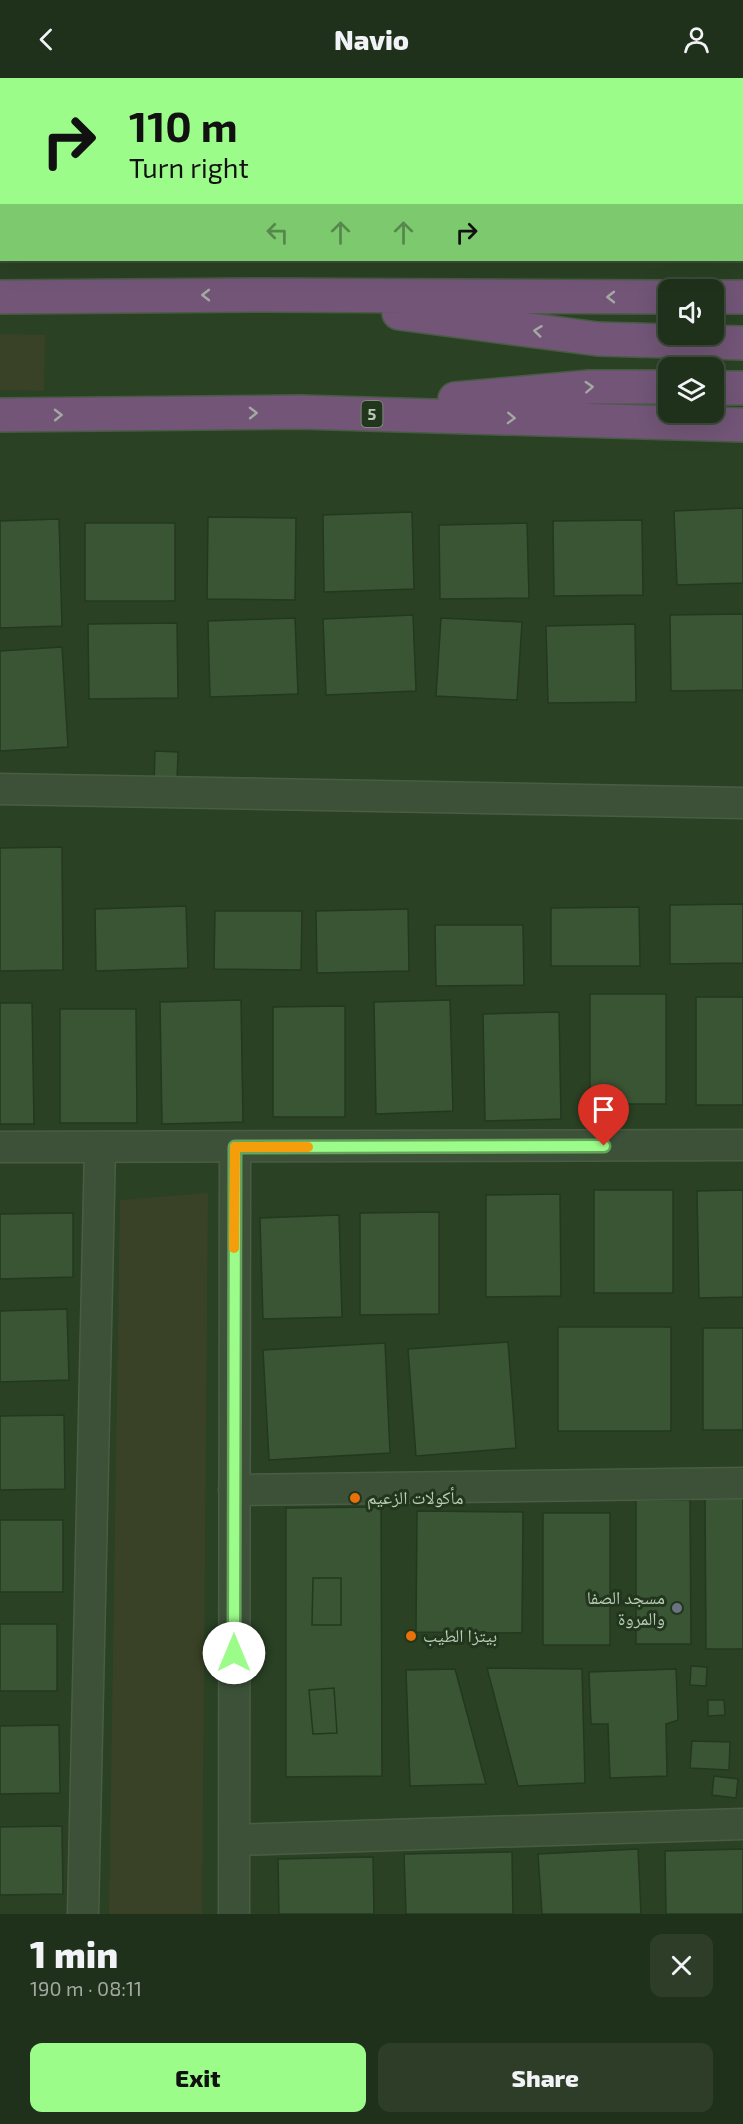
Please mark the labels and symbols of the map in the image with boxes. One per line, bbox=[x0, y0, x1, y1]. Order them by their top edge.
one-way arrow bbox=[201, 289, 210, 301]
one-way arrow bbox=[606, 291, 615, 303]
one-way arrow bbox=[533, 326, 543, 338]
one-way arrow bbox=[584, 381, 593, 394]
road number: 5 bbox=[362, 401, 382, 427]
one-way arrow bbox=[249, 406, 258, 419]
one-way arrow bbox=[54, 409, 63, 421]
one-way arrow bbox=[507, 412, 516, 425]
pin bbox=[578, 1084, 629, 1146]
place label: مأكولات الزعيم bbox=[367, 1486, 463, 1510]
marker: مأكولات الزعيم bbox=[348, 1491, 362, 1505]
place label: مسجد الصفا والمروة bbox=[587, 1586, 665, 1629]
marker: مسجد الصفا والمروة bbox=[670, 1601, 684, 1615]
position arrow bbox=[202, 1621, 266, 1685]
place label: بيتزا الطيب bbox=[423, 1624, 497, 1647]
marker: بيتزا الطيب bbox=[404, 1629, 418, 1643]

